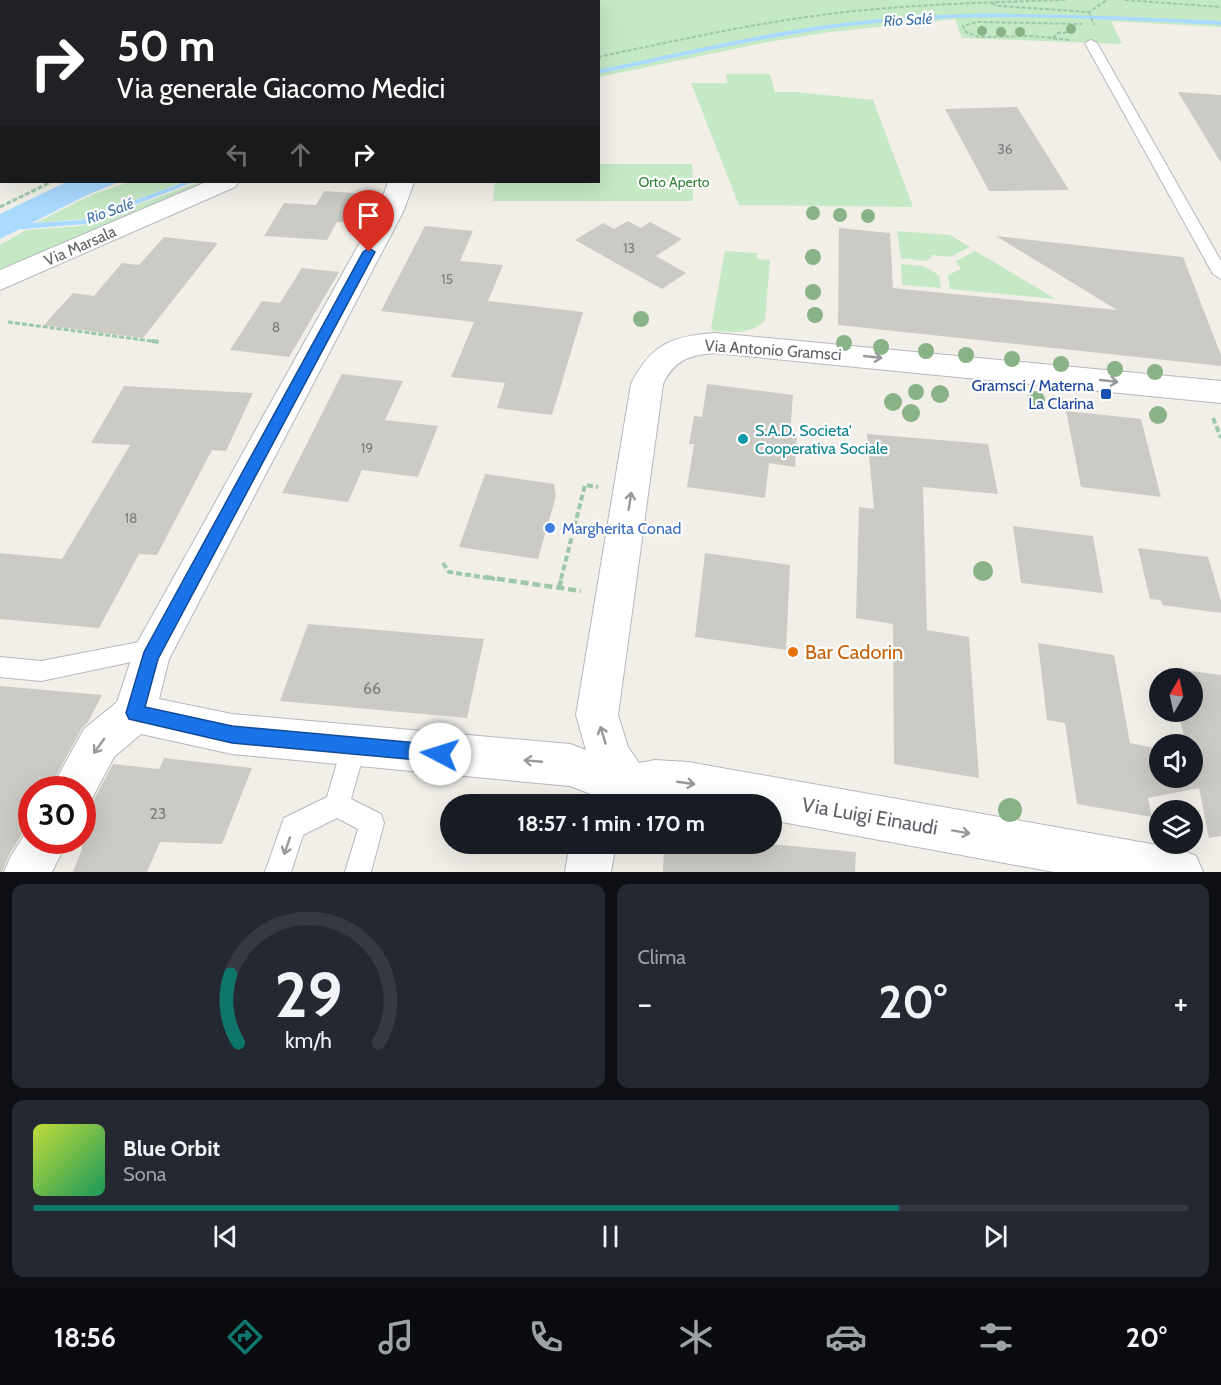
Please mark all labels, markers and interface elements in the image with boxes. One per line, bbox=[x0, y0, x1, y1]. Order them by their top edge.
water label: Rio Salé bbox=[883, 10, 933, 30]
text: 50 m bbox=[117, 20, 215, 72]
icon: right bbox=[18, 24, 96, 102]
text: Via generale Giacomo Medici bbox=[117, 72, 445, 105]
icon: left bbox=[221, 138, 254, 171]
icon: ahead bbox=[284, 138, 317, 171]
icon: right bbox=[347, 138, 380, 171]
house number: 36 bbox=[997, 140, 1013, 158]
park label: Orto Aperto bbox=[639, 173, 710, 191]
pin bbox=[343, 190, 394, 252]
water label: Rio Salé bbox=[84, 194, 136, 228]
icon: arrive bbox=[352, 199, 385, 232]
street label: Via Marsala bbox=[41, 222, 119, 270]
house number: 13 bbox=[623, 239, 635, 257]
house number: 15 bbox=[441, 270, 453, 288]
house number: 8 bbox=[272, 318, 280, 336]
street label: Via Antonio Gramsci bbox=[704, 336, 842, 364]
one-way arrow bbox=[862, 352, 882, 363]
place label: Gramsci / Materna La Clarina bbox=[971, 376, 1094, 413]
one-way arrow bbox=[1098, 376, 1118, 387]
marker: Gramsci / Materna La Clarina bbox=[1099, 387, 1113, 401]
place label: S.A.D. Societa' Cooperativa Sociale bbox=[755, 421, 888, 458]
marker: S.A.D. Societa' Cooperativa Sociale bbox=[736, 432, 750, 446]
house number: 19 bbox=[361, 439, 373, 457]
one-way arrow bbox=[624, 492, 635, 511]
house number: 18 bbox=[124, 509, 138, 527]
place label: Margherita Conad bbox=[562, 519, 681, 538]
marker: Margherita Conad bbox=[543, 521, 557, 535]
place label: Bar Cadorin bbox=[805, 640, 903, 664]
marker: Bar Cadorin bbox=[786, 645, 800, 659]
north arrow bbox=[1149, 668, 1203, 722]
map controls bbox=[1149, 668, 1203, 854]
house number: 66 bbox=[363, 679, 381, 698]
position arrow bbox=[408, 722, 472, 786]
one-way arrow bbox=[597, 726, 608, 745]
button: sound bbox=[1149, 734, 1203, 788]
one-way arrow bbox=[92, 738, 105, 754]
one-way arrow bbox=[523, 756, 543, 767]
speed limit sign: 30 bbox=[18, 776, 96, 854]
one-way arrow bbox=[676, 777, 696, 788]
street label: Via Luigi Einaudi bbox=[800, 792, 940, 840]
button: layers bbox=[1149, 800, 1203, 854]
house number: 23 bbox=[149, 804, 167, 823]
text: 18:57 · 1 min · 170 m bbox=[517, 810, 705, 837]
one-way arrow bbox=[951, 827, 970, 838]
one-way arrow bbox=[280, 837, 291, 855]
text: Clima bbox=[638, 945, 686, 969]
text: 29 bbox=[274, 957, 342, 1033]
text: 20° bbox=[878, 975, 947, 1029]
text: − bbox=[638, 983, 652, 1023]
text: + bbox=[1173, 983, 1188, 1023]
text: km/h bbox=[285, 1027, 332, 1053]
text: Blue Orbit bbox=[123, 1135, 220, 1162]
text: Sona bbox=[123, 1162, 166, 1186]
icon: previous bbox=[209, 1220, 242, 1253]
icon: pause bbox=[594, 1220, 627, 1253]
icon: next bbox=[979, 1220, 1012, 1253]
icon: directions bbox=[224, 1316, 266, 1358]
icon: music bbox=[375, 1316, 417, 1358]
icon: phone bbox=[525, 1316, 567, 1358]
icon: climate bbox=[675, 1316, 717, 1358]
icon: car bbox=[825, 1316, 867, 1358]
icon: filters bbox=[975, 1316, 1017, 1358]
text: 18:56 bbox=[54, 1321, 116, 1354]
text: 20° bbox=[1126, 1321, 1167, 1354]

